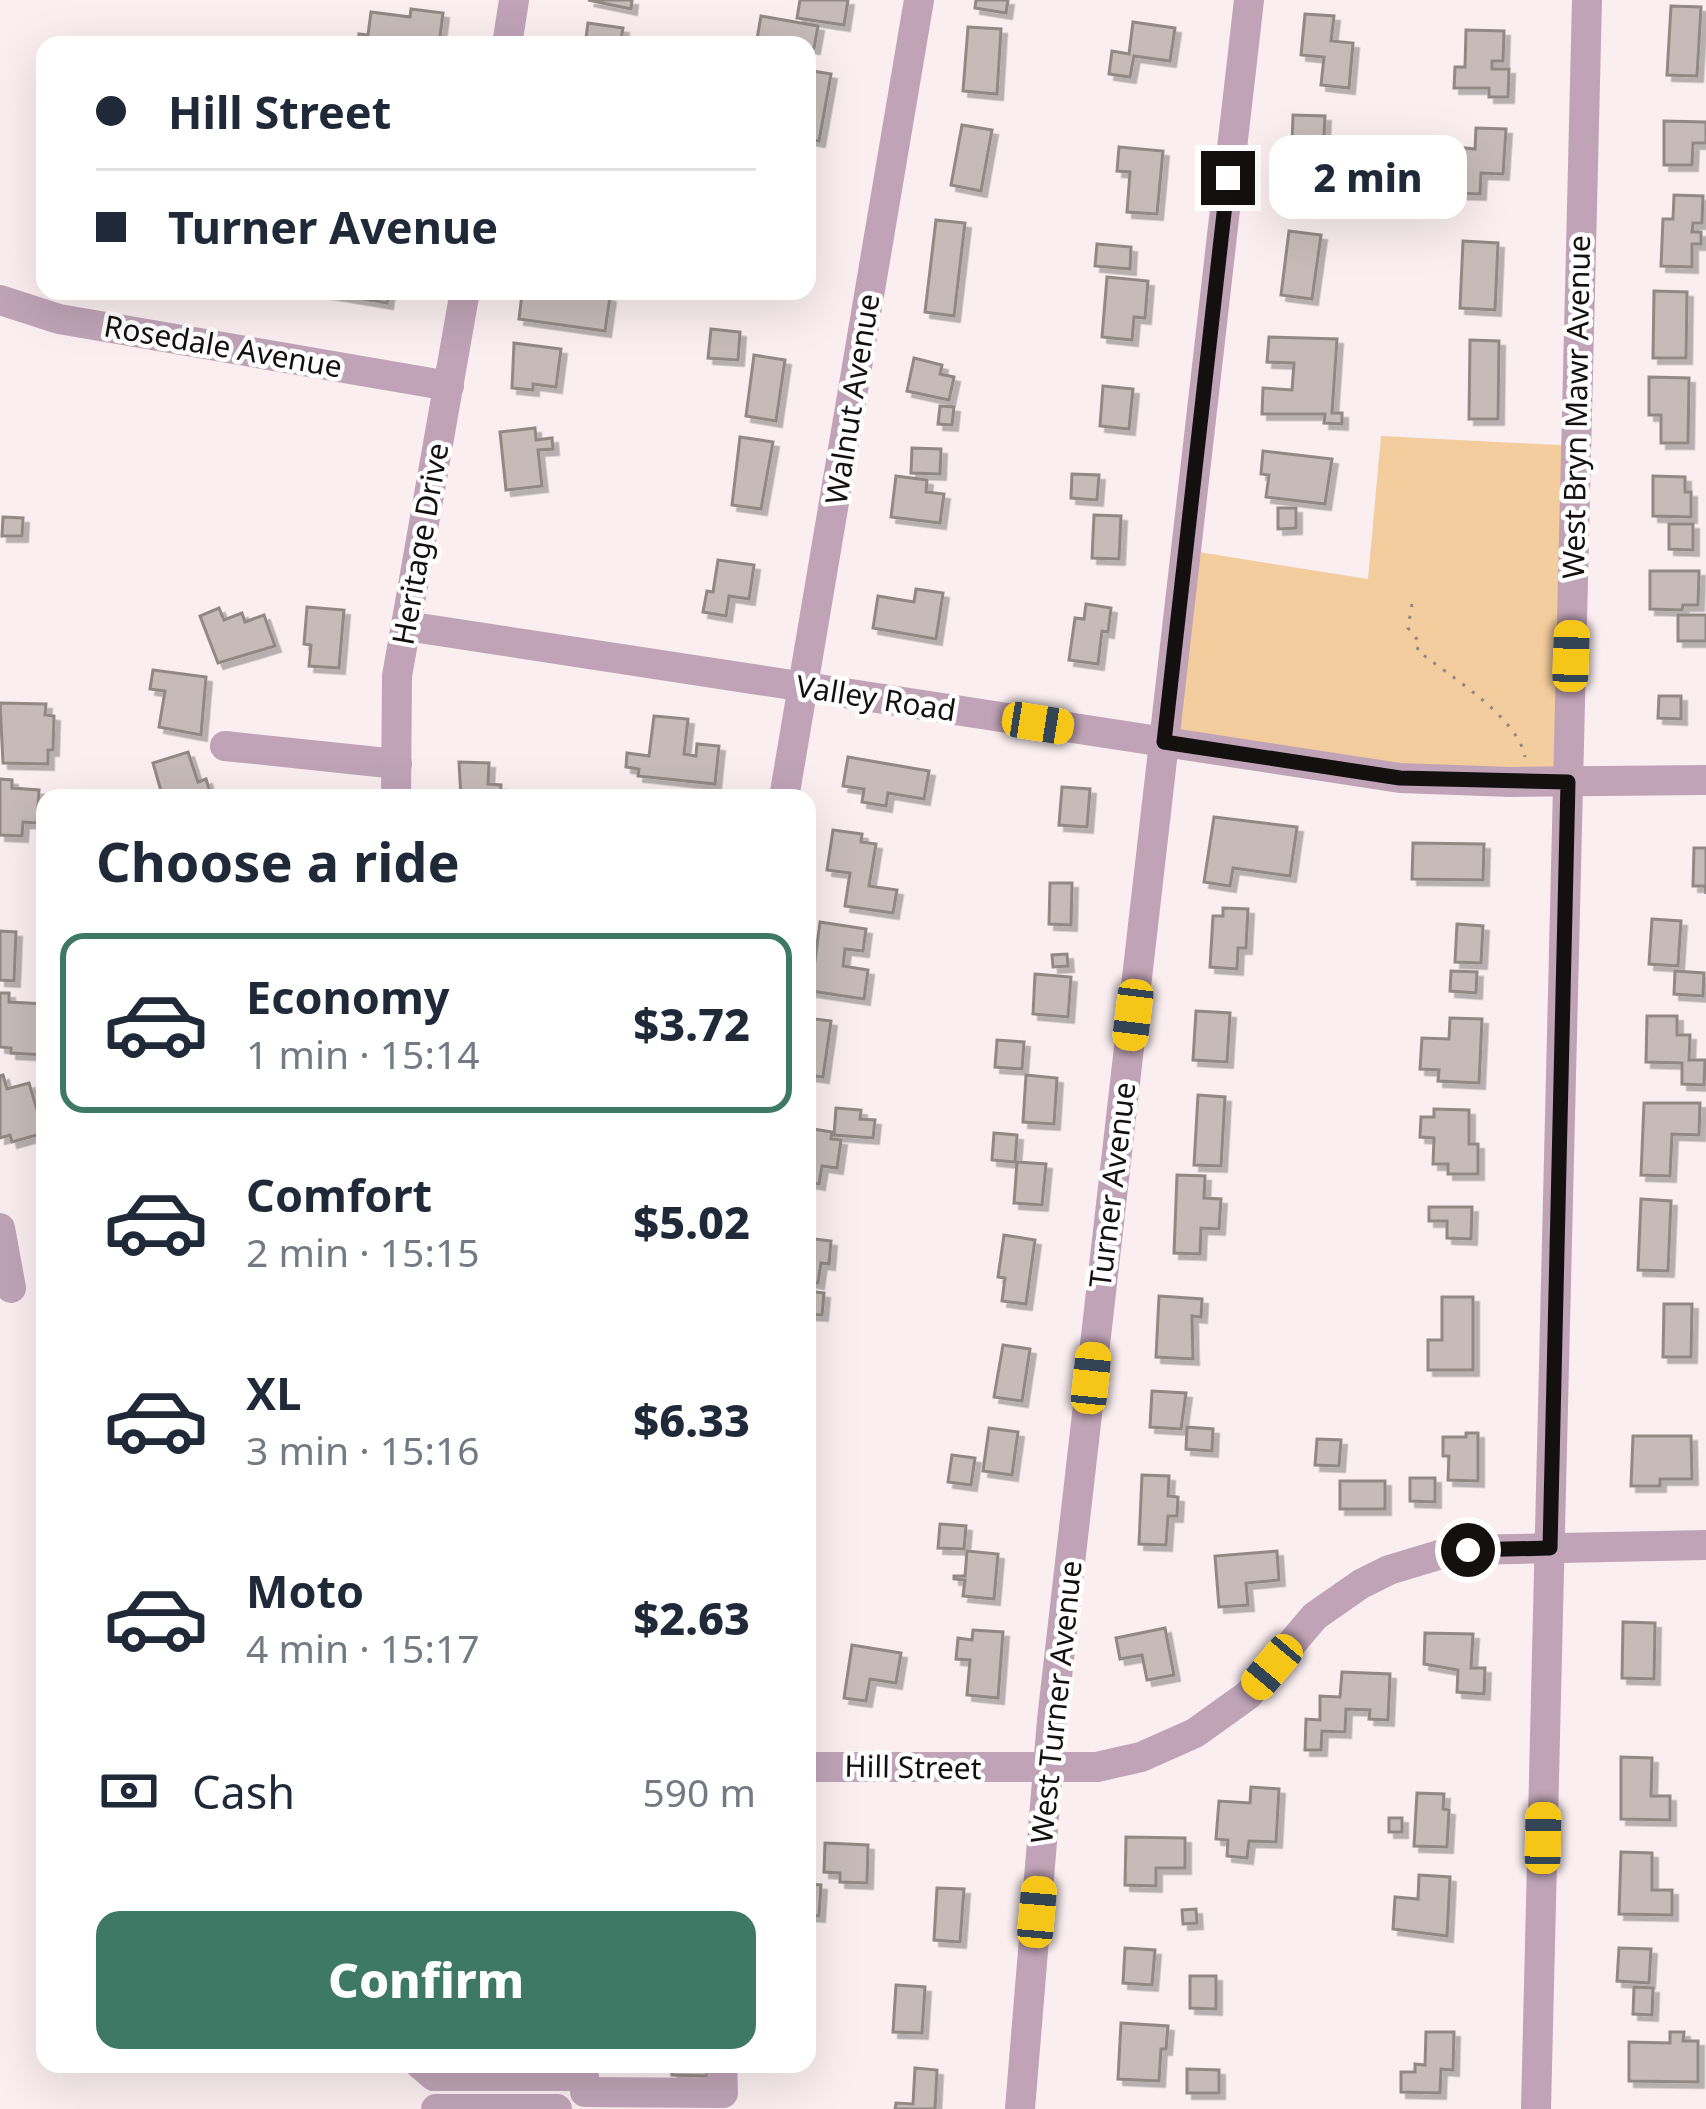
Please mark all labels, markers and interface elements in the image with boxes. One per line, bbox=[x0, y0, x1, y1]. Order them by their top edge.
text: Hill Street bbox=[168, 81, 391, 142]
callout: 2 min bbox=[1270, 136, 1468, 220]
text: 2 min bbox=[1314, 150, 1422, 203]
route end bbox=[1201, 151, 1255, 205]
text: Turner Avenue bbox=[168, 196, 498, 257]
street label: West Bryn Mawr Avenue bbox=[1552, 235, 1599, 579]
street label: Walnut Avenue bbox=[815, 290, 888, 507]
street label: Rosedale Avenue bbox=[101, 304, 346, 387]
street label: Heritage Drive bbox=[382, 440, 457, 648]
car bbox=[1552, 619, 1590, 693]
street label: Valley Road bbox=[793, 665, 959, 730]
car bbox=[1000, 700, 1076, 746]
text: Choose a ride bbox=[96, 824, 460, 898]
text: Economy bbox=[246, 966, 450, 1027]
icon: car bbox=[102, 969, 210, 1077]
car bbox=[1111, 977, 1155, 1053]
text: $3.72 bbox=[633, 993, 750, 1054]
text: 1 min · 15:14 bbox=[246, 1027, 480, 1080]
street label: Turner Avenue bbox=[1079, 1080, 1144, 1290]
text: Comfort bbox=[246, 1164, 432, 1225]
icon: car bbox=[102, 1167, 210, 1275]
text: $5.02 bbox=[633, 1191, 750, 1252]
text: 2 min · 15:15 bbox=[246, 1225, 480, 1278]
car bbox=[1069, 1340, 1113, 1416]
text: XL bbox=[246, 1362, 301, 1423]
icon: car bbox=[102, 1365, 210, 1473]
text: $6.33 bbox=[633, 1389, 750, 1450]
text: 3 min · 15:16 bbox=[246, 1423, 480, 1476]
route start bbox=[1441, 1523, 1495, 1577]
street label: West Turner Avenue bbox=[1020, 1558, 1091, 1845]
text: Moto bbox=[246, 1560, 364, 1621]
icon: car bbox=[102, 1563, 210, 1671]
text: $2.63 bbox=[633, 1587, 750, 1648]
text: 4 min · 15:17 bbox=[246, 1621, 480, 1674]
car bbox=[1235, 1628, 1309, 1706]
street label: Hill Street bbox=[844, 1745, 982, 1788]
icon: cash bbox=[96, 1758, 162, 1824]
text: Cash bbox=[192, 1761, 295, 1822]
text: 590 m bbox=[642, 1765, 756, 1818]
car bbox=[1524, 1802, 1562, 1874]
car bbox=[1016, 1875, 1058, 1949]
button: Confirm bbox=[96, 1911, 756, 2049]

